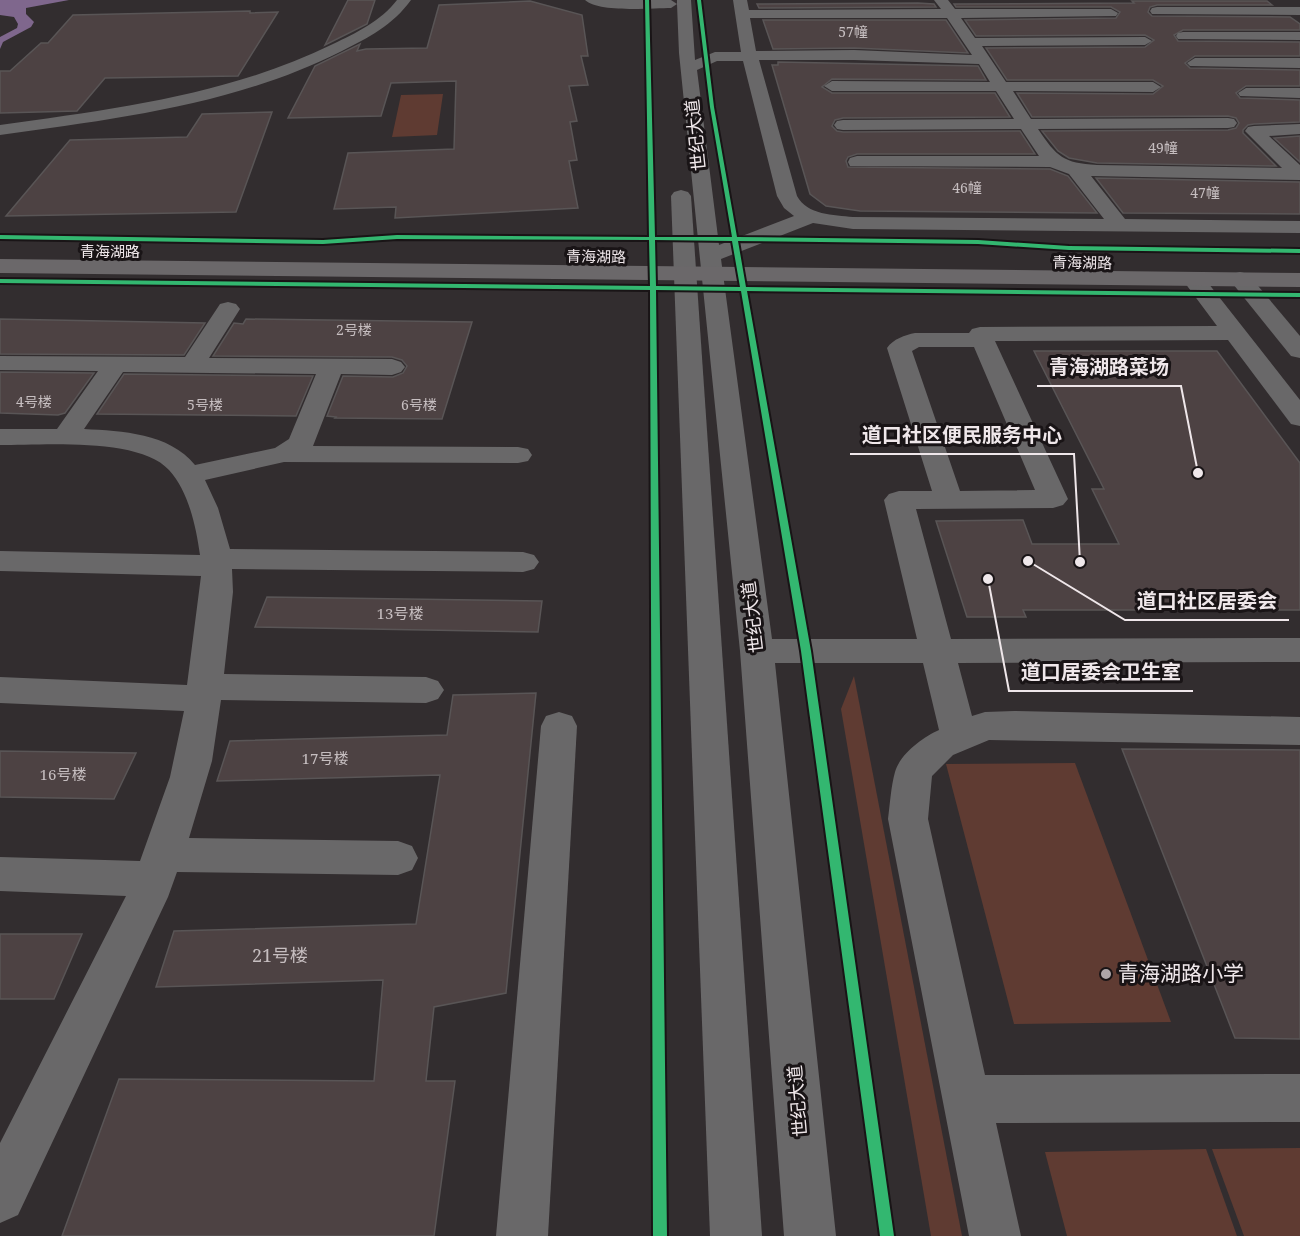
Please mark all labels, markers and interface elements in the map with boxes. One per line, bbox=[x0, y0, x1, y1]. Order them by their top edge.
house number: 57幢 bbox=[838, 22, 868, 41]
street label: 世纪大道 bbox=[679, 98, 711, 172]
house number: 49幢 bbox=[1148, 138, 1178, 157]
house number: 46幢 bbox=[952, 178, 982, 197]
house number: 47幢 bbox=[1190, 183, 1220, 202]
street label: 青海湖路 bbox=[80, 241, 140, 261]
street label: 青海湖路 bbox=[566, 245, 626, 267]
street label: 青海湖路 bbox=[1052, 251, 1112, 273]
house number: 2号楼 bbox=[336, 320, 372, 339]
callout: 青海湖路菜场 bbox=[1037, 348, 1181, 386]
text: 青海湖路菜场 bbox=[1049, 353, 1169, 380]
house number: 4号楼 bbox=[16, 392, 52, 411]
house number: 5号楼 bbox=[187, 395, 223, 414]
house number: 6号楼 bbox=[401, 395, 437, 414]
callout: 道口社区便民服务中心 bbox=[850, 416, 1074, 454]
text: 道口社区便民服务中心 bbox=[862, 421, 1062, 448]
street label: 世纪大道 bbox=[736, 580, 768, 654]
callout: 道口社区居委会 bbox=[1125, 582, 1289, 620]
text: 道口社区居委会 bbox=[1137, 587, 1277, 614]
house number: 13号楼 bbox=[377, 603, 423, 623]
callout: 道口居委会卫生室 bbox=[1009, 653, 1193, 691]
text: 道口居委会卫生室 bbox=[1021, 658, 1181, 685]
house number: 17号楼 bbox=[302, 748, 348, 768]
house number: 16号楼 bbox=[40, 764, 86, 784]
house number: 21号楼 bbox=[252, 943, 308, 967]
place label: 青海湖路小学 bbox=[1118, 959, 1244, 987]
marker: 青海湖路小学 bbox=[1099, 967, 1113, 981]
street label: 世纪大道 bbox=[782, 1064, 812, 1138]

